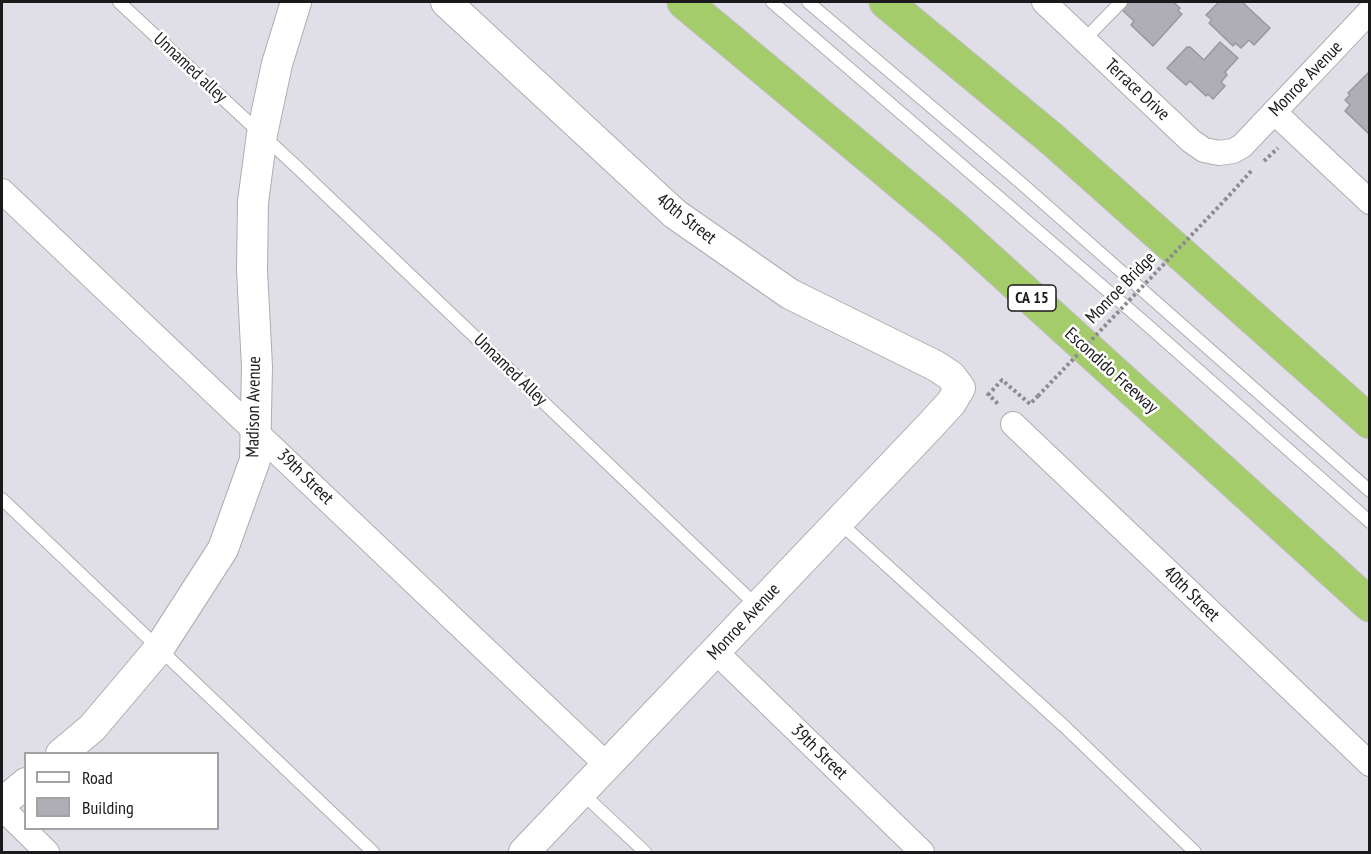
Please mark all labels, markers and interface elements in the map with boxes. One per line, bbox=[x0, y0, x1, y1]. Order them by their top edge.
street label: Unnamed alley bbox=[149, 29, 231, 107]
street label: Monroe Avenue bbox=[1265, 37, 1347, 121]
street label: Terrace Drive bbox=[1100, 55, 1174, 125]
street label: 40th Street bbox=[652, 189, 720, 249]
street label: Monroe Bridge bbox=[1081, 248, 1161, 328]
road number: CA 15 bbox=[1008, 285, 1056, 311]
street label: Escondido Freeway bbox=[1060, 323, 1162, 419]
street label: Unnamed Alley bbox=[469, 330, 551, 410]
street label: Madison Avenue bbox=[242, 356, 266, 458]
street label: 39th Street bbox=[272, 445, 338, 509]
street label: 40th Street bbox=[1158, 562, 1224, 626]
street label: Monroe Avenue bbox=[703, 579, 785, 665]
street label: 39th Street bbox=[786, 720, 852, 784]
legend bbox=[24, 752, 219, 830]
text: Road bbox=[82, 766, 113, 789]
text: Building bbox=[82, 796, 134, 819]

